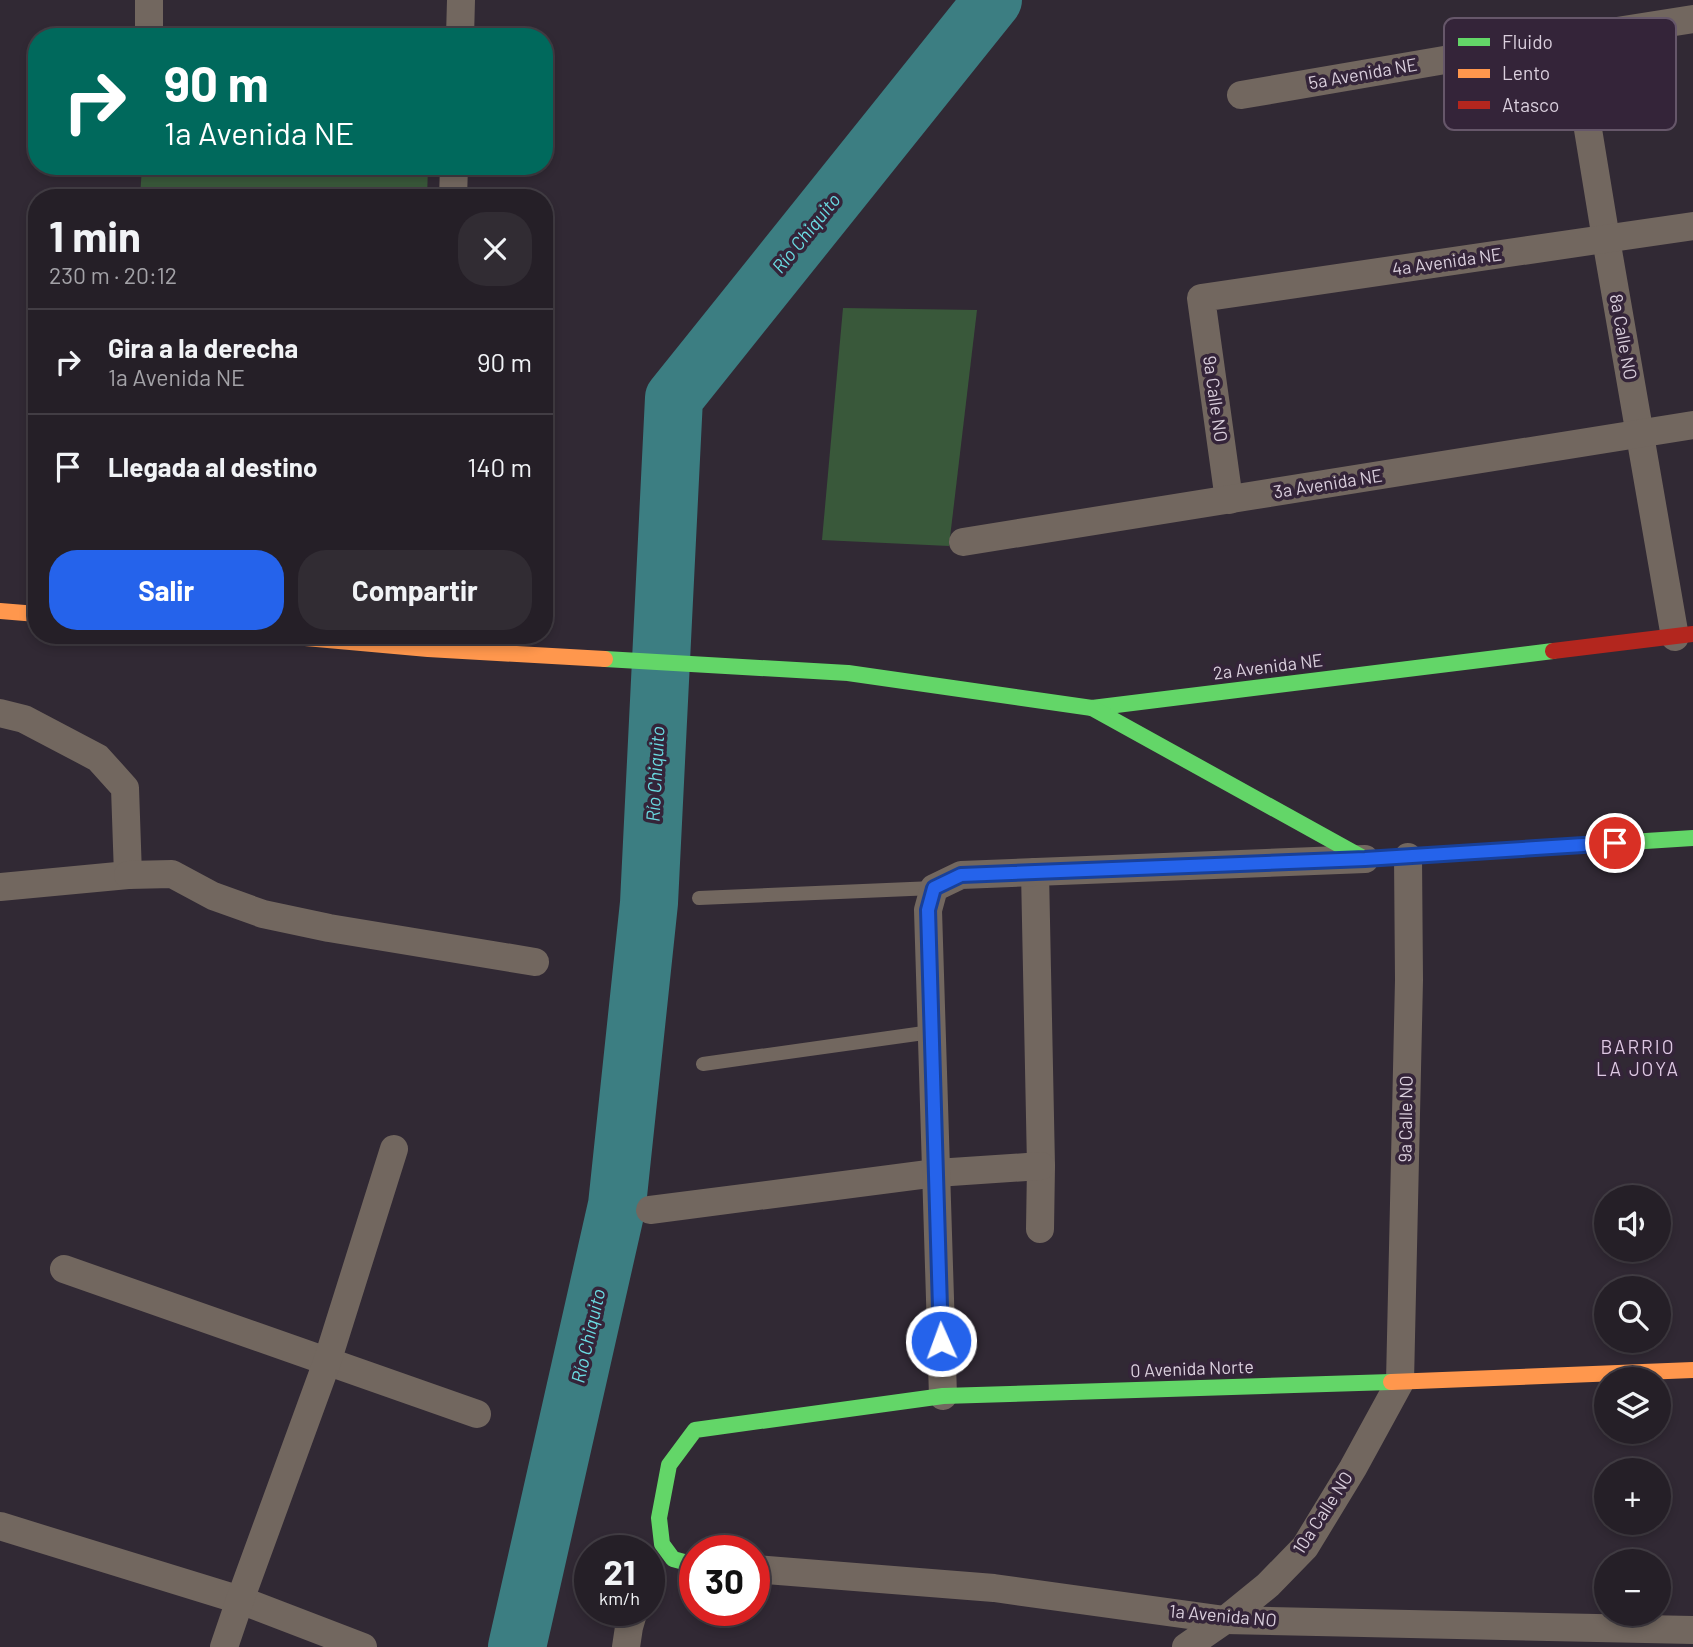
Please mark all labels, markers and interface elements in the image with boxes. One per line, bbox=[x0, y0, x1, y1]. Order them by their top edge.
legend bbox=[1444, 18, 1676, 130]
text: Fluido bbox=[1502, 30, 1553, 53]
text: 90 m bbox=[164, 53, 269, 112]
street label: 5a Avenida NE bbox=[1307, 53, 1419, 93]
icon: right bbox=[49, 56, 140, 147]
text: Lento bbox=[1502, 61, 1550, 84]
text: Atasco bbox=[1502, 93, 1559, 116]
text: 1a Avenida NE bbox=[164, 113, 354, 151]
water label: Río Chiquito bbox=[766, 188, 845, 277]
text: 1 min bbox=[49, 210, 141, 260]
button: close bbox=[458, 212, 532, 286]
street label: 4a Avenida NE bbox=[1391, 242, 1503, 280]
text: 230 m · 20:12 bbox=[49, 261, 177, 289]
street label: 8a Calle NO bbox=[1606, 292, 1642, 382]
text: Gira a la derecha bbox=[108, 332, 298, 363]
icon: right bbox=[49, 343, 87, 381]
text: 90 m bbox=[477, 346, 532, 377]
street label: 9a Calle NO bbox=[1199, 354, 1233, 443]
text: 1a Avenida NE bbox=[108, 363, 245, 391]
icon: arrive bbox=[49, 448, 87, 486]
text: Llegada al destino bbox=[108, 451, 317, 482]
text: 140 m bbox=[467, 451, 532, 482]
street label: 3a Avenida NE bbox=[1272, 464, 1384, 502]
button: Salir bbox=[49, 550, 284, 630]
button: Compartir bbox=[298, 550, 532, 630]
street label: 2a Avenida NE bbox=[1212, 648, 1324, 684]
water label: Río Chiquito bbox=[641, 725, 668, 823]
pin bbox=[1585, 813, 1645, 873]
icon: arrive bbox=[1596, 824, 1634, 862]
district label: BARRIO LA JOYA bbox=[1596, 1035, 1680, 1080]
street label: 9a Calle NO bbox=[1393, 1075, 1417, 1163]
map controls bbox=[1594, 1185, 1671, 1626]
button: sound bbox=[1594, 1185, 1671, 1262]
button: search bbox=[1594, 1276, 1671, 1353]
water label: Río Chiquito bbox=[566, 1287, 610, 1385]
position arrow bbox=[904, 1304, 978, 1378]
street label: 0 Avenida Norte bbox=[1130, 1355, 1254, 1381]
button: layers bbox=[1594, 1367, 1671, 1444]
button: + bbox=[1594, 1458, 1671, 1535]
street label: 10a Calle NO bbox=[1287, 1467, 1357, 1558]
speed limit sign: 30 bbox=[679, 1535, 770, 1626]
button: − bbox=[1594, 1549, 1671, 1626]
text: 21 bbox=[604, 1550, 635, 1592]
text: km/h bbox=[599, 1587, 640, 1609]
street label: 1a Avenida NO bbox=[1169, 1599, 1278, 1631]

